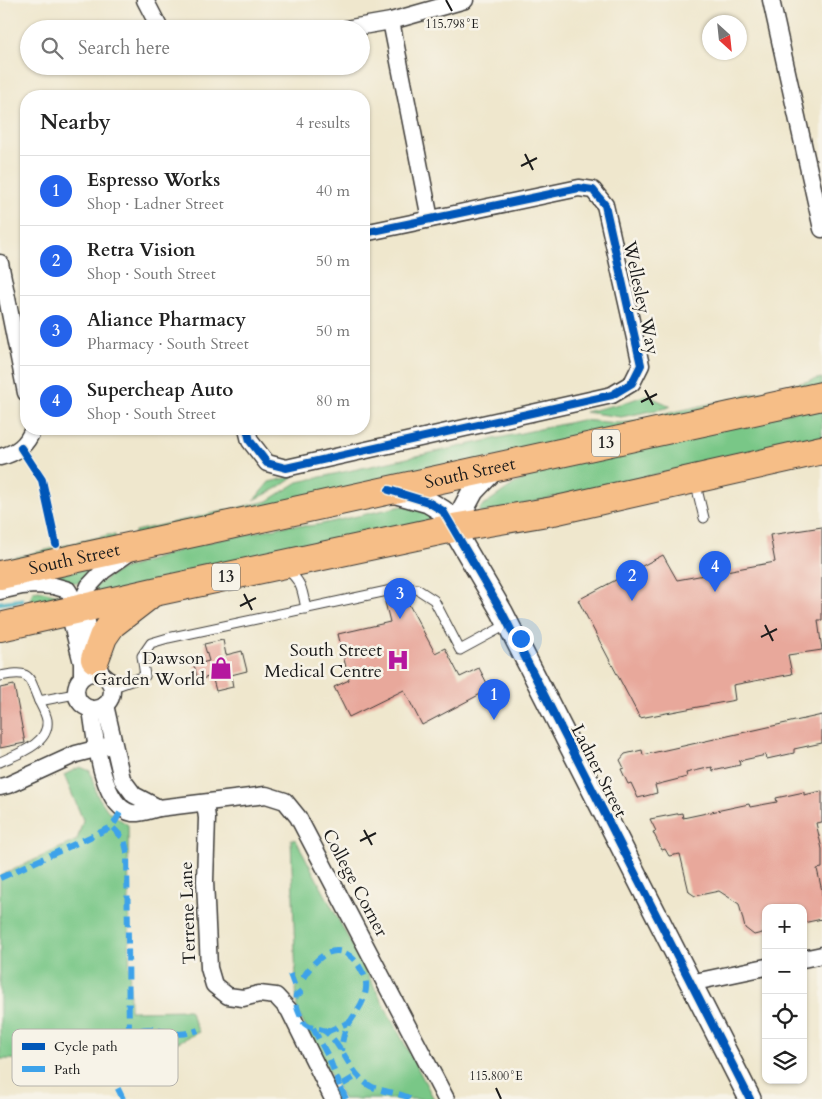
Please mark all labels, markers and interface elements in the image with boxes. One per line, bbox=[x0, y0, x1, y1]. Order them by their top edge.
north arrow bbox=[702, 15, 747, 60]
text: 115.798°E bbox=[425, 16, 479, 32]
search box bbox=[20, 20, 370, 75]
icon: search bbox=[38, 34, 66, 62]
text: Search here bbox=[78, 35, 170, 61]
text: Nearby bbox=[40, 108, 111, 137]
text: 4 results bbox=[296, 112, 350, 134]
text: Espresso Works bbox=[87, 167, 220, 193]
text: 1 bbox=[52, 180, 60, 202]
text: 40 m bbox=[316, 180, 350, 202]
text: Shop · Ladner Street bbox=[87, 193, 224, 215]
text: Retra Vision bbox=[87, 237, 195, 263]
street label: Wellesley Way bbox=[617, 238, 665, 358]
text: 2 bbox=[52, 250, 60, 272]
text: 50 m bbox=[316, 250, 350, 272]
text: Shop · South Street bbox=[87, 263, 216, 285]
text: Aliance Pharmacy bbox=[87, 307, 246, 333]
text: 3 bbox=[52, 320, 60, 342]
text: 50 m bbox=[316, 320, 350, 342]
text: Pharmacy · South Street bbox=[87, 333, 249, 355]
text: Supercheap Auto bbox=[87, 377, 233, 403]
text: 4 bbox=[52, 390, 60, 412]
text: 80 m bbox=[316, 390, 350, 412]
text: Shop · South Street bbox=[87, 403, 216, 425]
road number: 13 bbox=[592, 429, 620, 456]
street label: South Street bbox=[422, 451, 518, 495]
street label: South Street bbox=[26, 537, 122, 581]
pin: 4 bbox=[699, 551, 731, 592]
pin: 2 bbox=[616, 560, 648, 601]
road number: 13 bbox=[212, 564, 240, 590]
pin: 3 bbox=[384, 578, 416, 619]
your location bbox=[508, 626, 534, 652]
place label: South Street Medical Centre bbox=[264, 638, 382, 684]
place label: Dawson Garden World bbox=[93, 646, 206, 692]
hospital icon: South Street Medical Centre bbox=[385, 647, 411, 673]
shop icon: Dawson Garden World bbox=[208, 655, 234, 681]
pin: 1 bbox=[478, 679, 510, 720]
street label: Ladner Street bbox=[565, 720, 633, 822]
street label: College Corner bbox=[316, 825, 394, 942]
street label: Terrene Lane bbox=[174, 861, 202, 965]
map controls bbox=[762, 904, 807, 1084]
button: + bbox=[762, 904, 807, 949]
button: − bbox=[762, 949, 807, 994]
button: locate bbox=[762, 994, 807, 1039]
legend bbox=[12, 1029, 178, 1086]
text: Cycle path bbox=[54, 1037, 118, 1056]
button: layers bbox=[762, 1039, 807, 1084]
text: Path bbox=[54, 1060, 81, 1079]
text: 115.800°E bbox=[469, 1068, 523, 1084]

